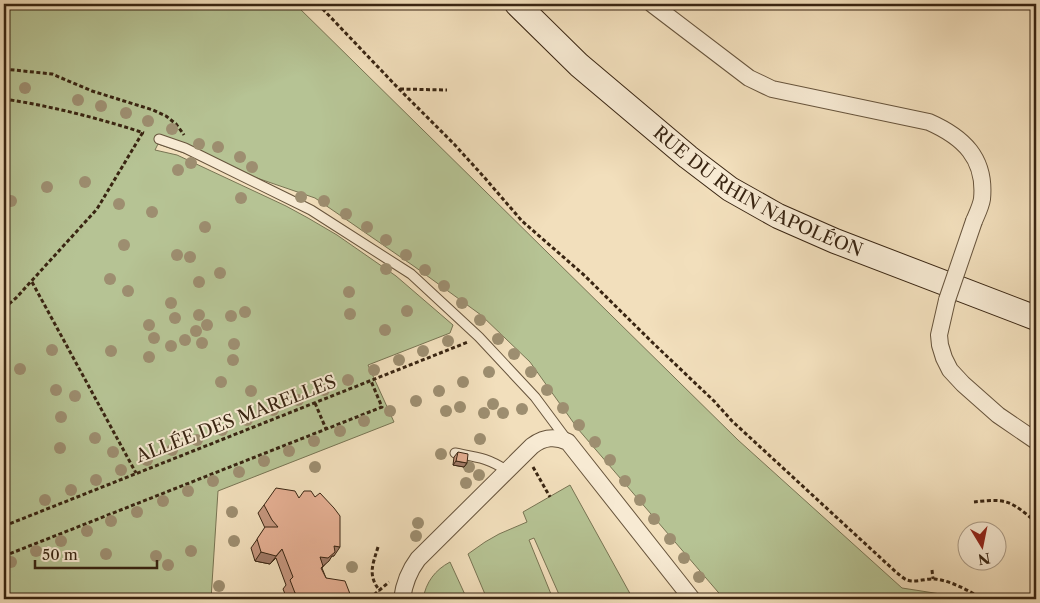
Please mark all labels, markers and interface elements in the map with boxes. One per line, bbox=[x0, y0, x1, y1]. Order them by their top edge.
street label: RUE DU RHIN NAPOLÉON bbox=[649, 121, 866, 262]
street label: ALLÉE DES MARELLES bbox=[131, 370, 339, 468]
north arrow bbox=[958, 520, 1008, 570]
scale bar bbox=[35, 538, 158, 570]
text: 50 m bbox=[42, 545, 78, 564]
text: N bbox=[977, 549, 992, 569]

